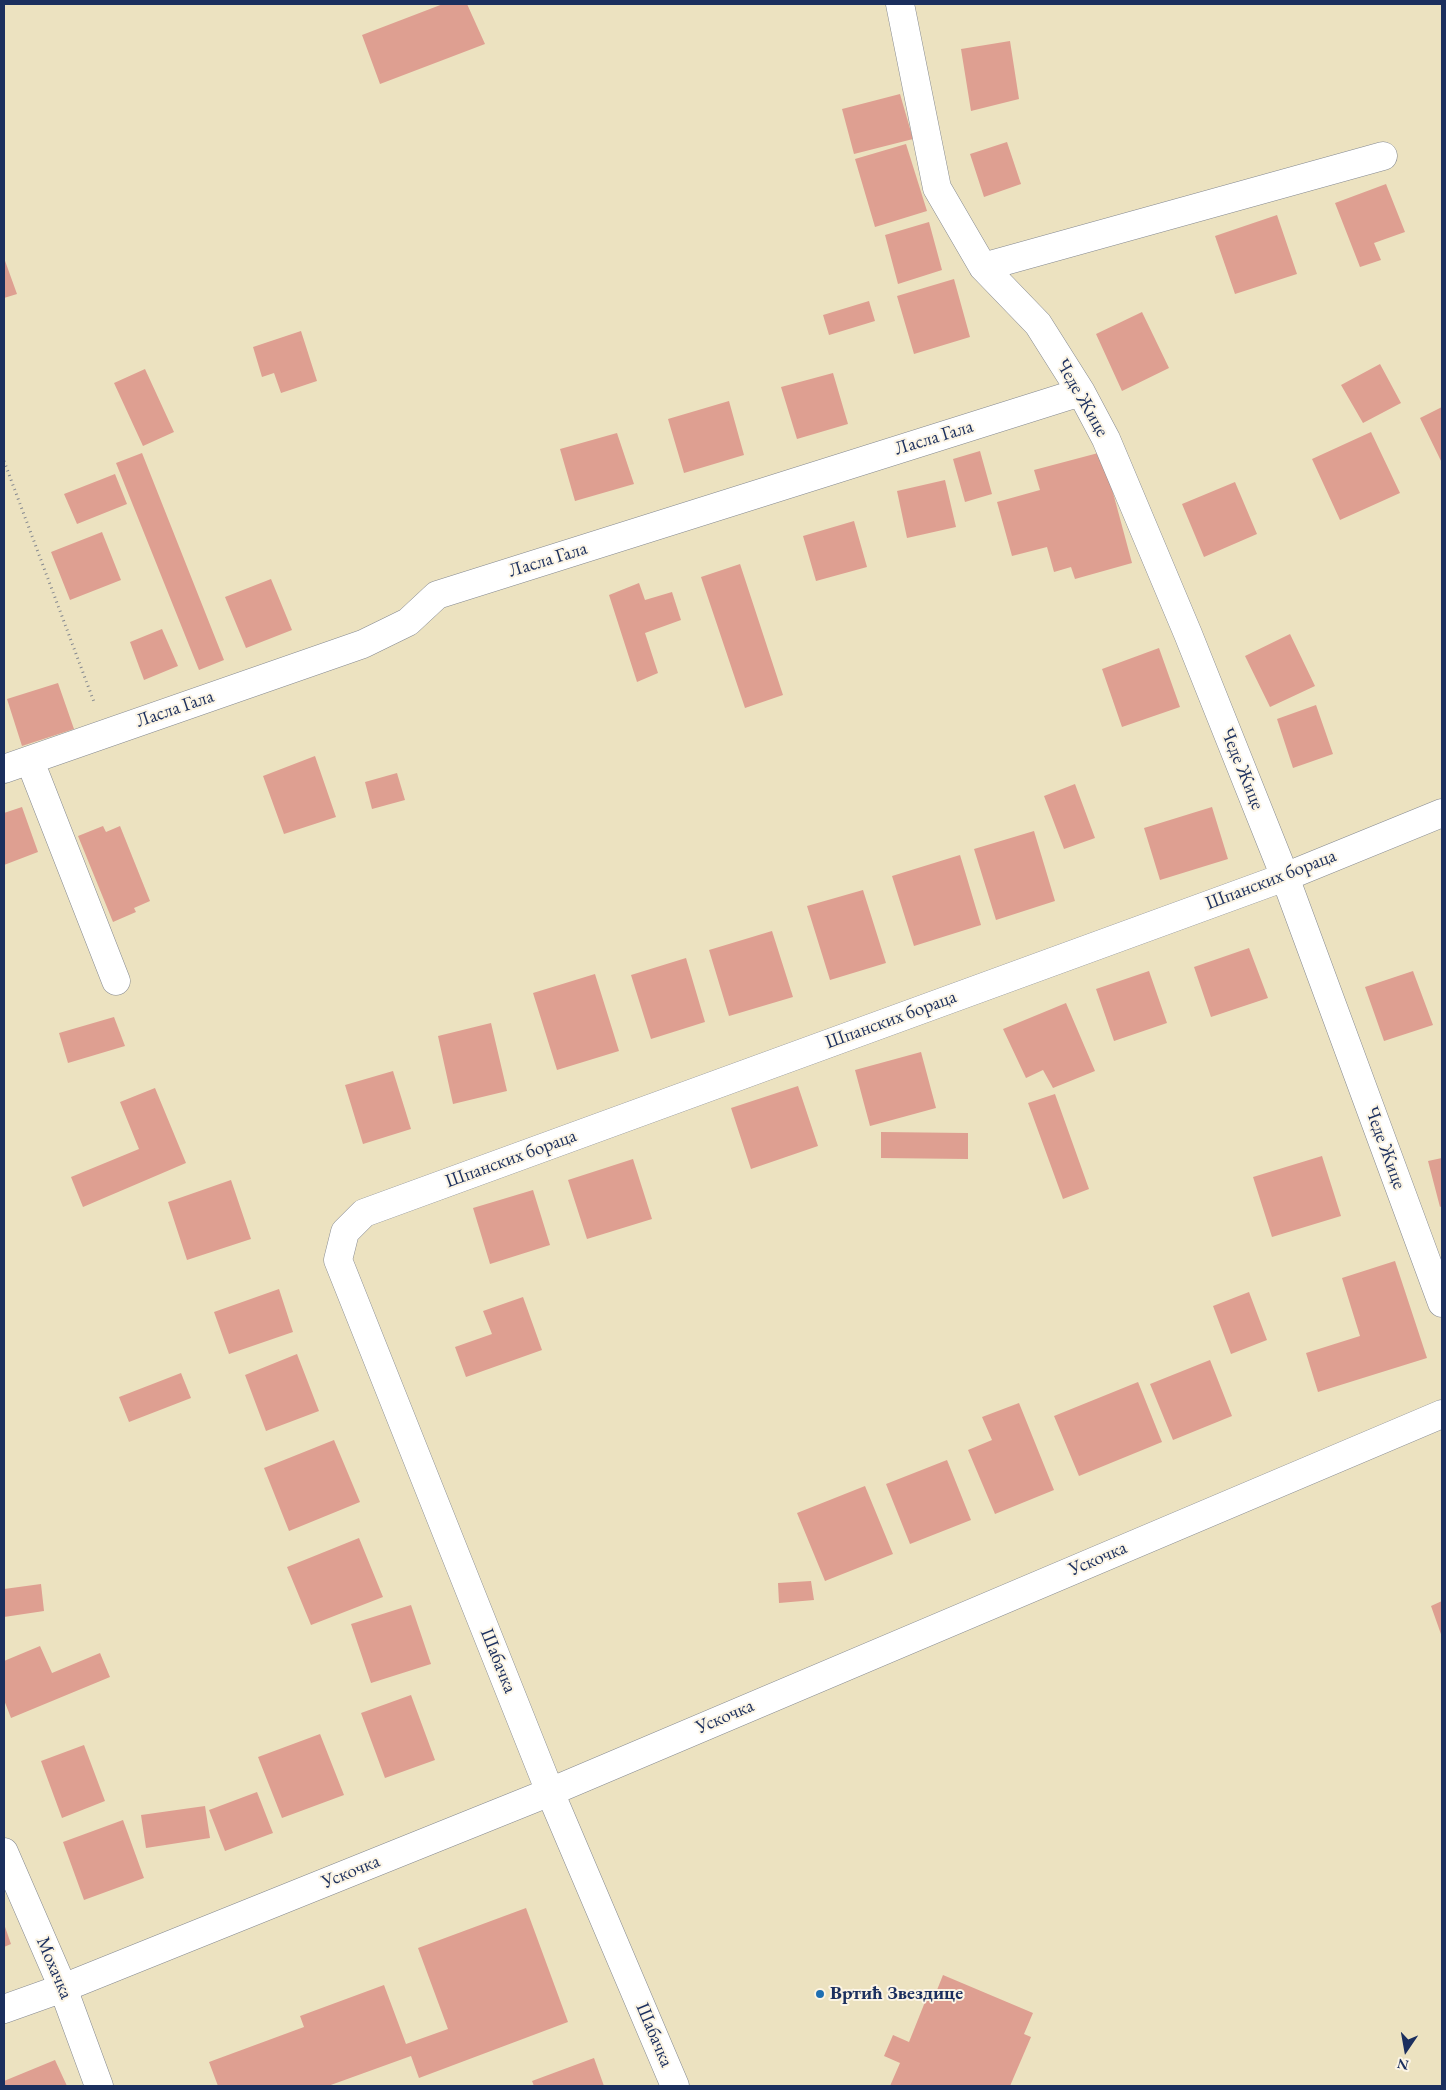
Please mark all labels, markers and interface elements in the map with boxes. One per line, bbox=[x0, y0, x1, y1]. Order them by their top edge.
street label: Чеде Жице bbox=[1051, 355, 1113, 441]
street label: Ласла Гала bbox=[892, 415, 976, 461]
street label: Ласла Гала bbox=[506, 537, 590, 583]
street label: Ласла Гала bbox=[133, 685, 217, 733]
street label: Чеде Жице bbox=[1215, 725, 1269, 813]
street label: Шпанских бораца bbox=[1202, 845, 1340, 915]
street label: Шпанских бораца bbox=[822, 986, 960, 1054]
street label: Чеде Жице bbox=[1360, 1104, 1410, 1192]
street label: Шпанских бораца bbox=[442, 1125, 580, 1193]
street label: Ускочка bbox=[1066, 1537, 1130, 1581]
street label: Шабачка bbox=[475, 1625, 521, 1697]
street label: Ускочка bbox=[693, 1695, 757, 1739]
street label: Ускочка bbox=[319, 1850, 383, 1894]
street label: Мохачка bbox=[31, 1933, 77, 2003]
place label: Вртић Звездице bbox=[830, 1983, 963, 2005]
marker: Вртић Звездице bbox=[814, 1988, 826, 2000]
street label: Шабачка bbox=[630, 1999, 678, 2071]
north arrow bbox=[1381, 2025, 1431, 2075]
text: N bbox=[1395, 2055, 1410, 2075]

